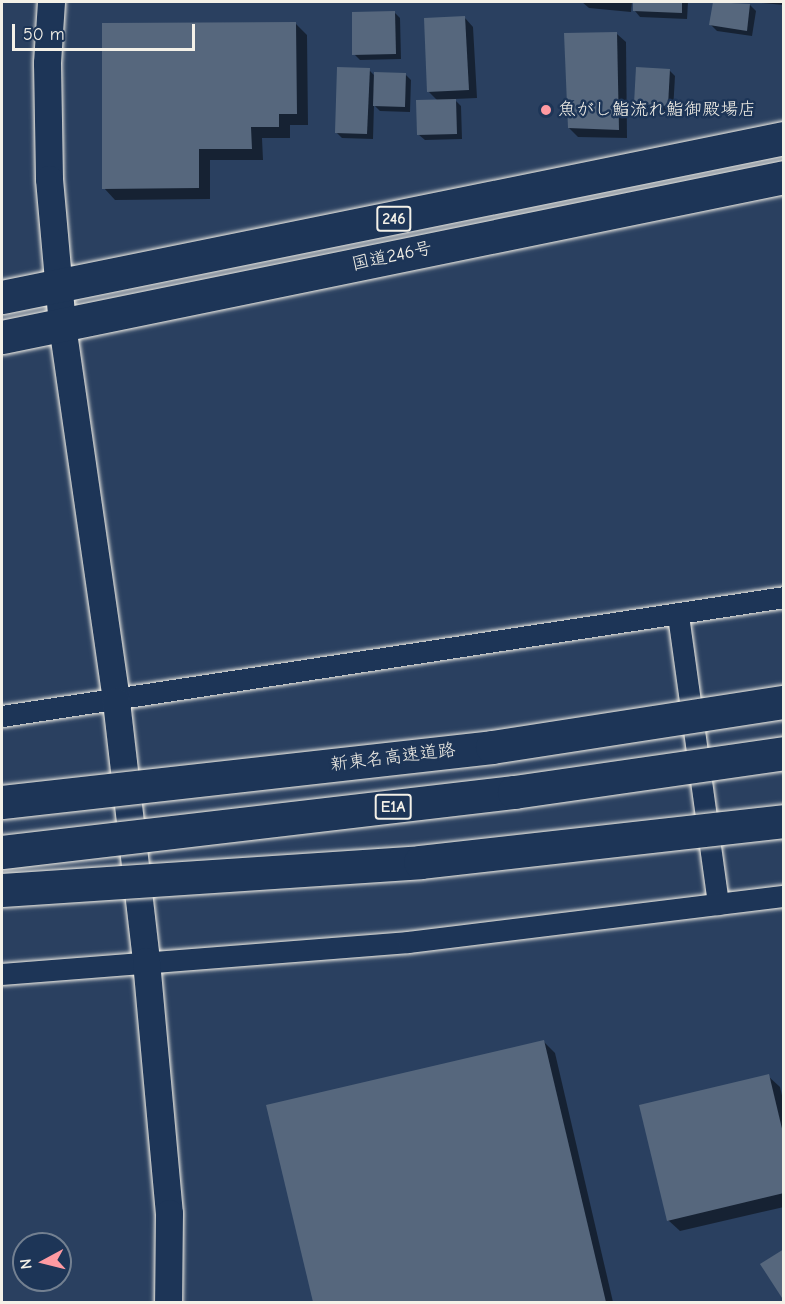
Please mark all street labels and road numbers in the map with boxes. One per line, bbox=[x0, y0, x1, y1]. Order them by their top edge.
road number: 246 bbox=[376, 206, 412, 232]
street label: 国道246号 bbox=[350, 238, 434, 276]
street label: 新東名高速道路 bbox=[329, 740, 457, 776]
road number: E1A bbox=[374, 794, 412, 820]

